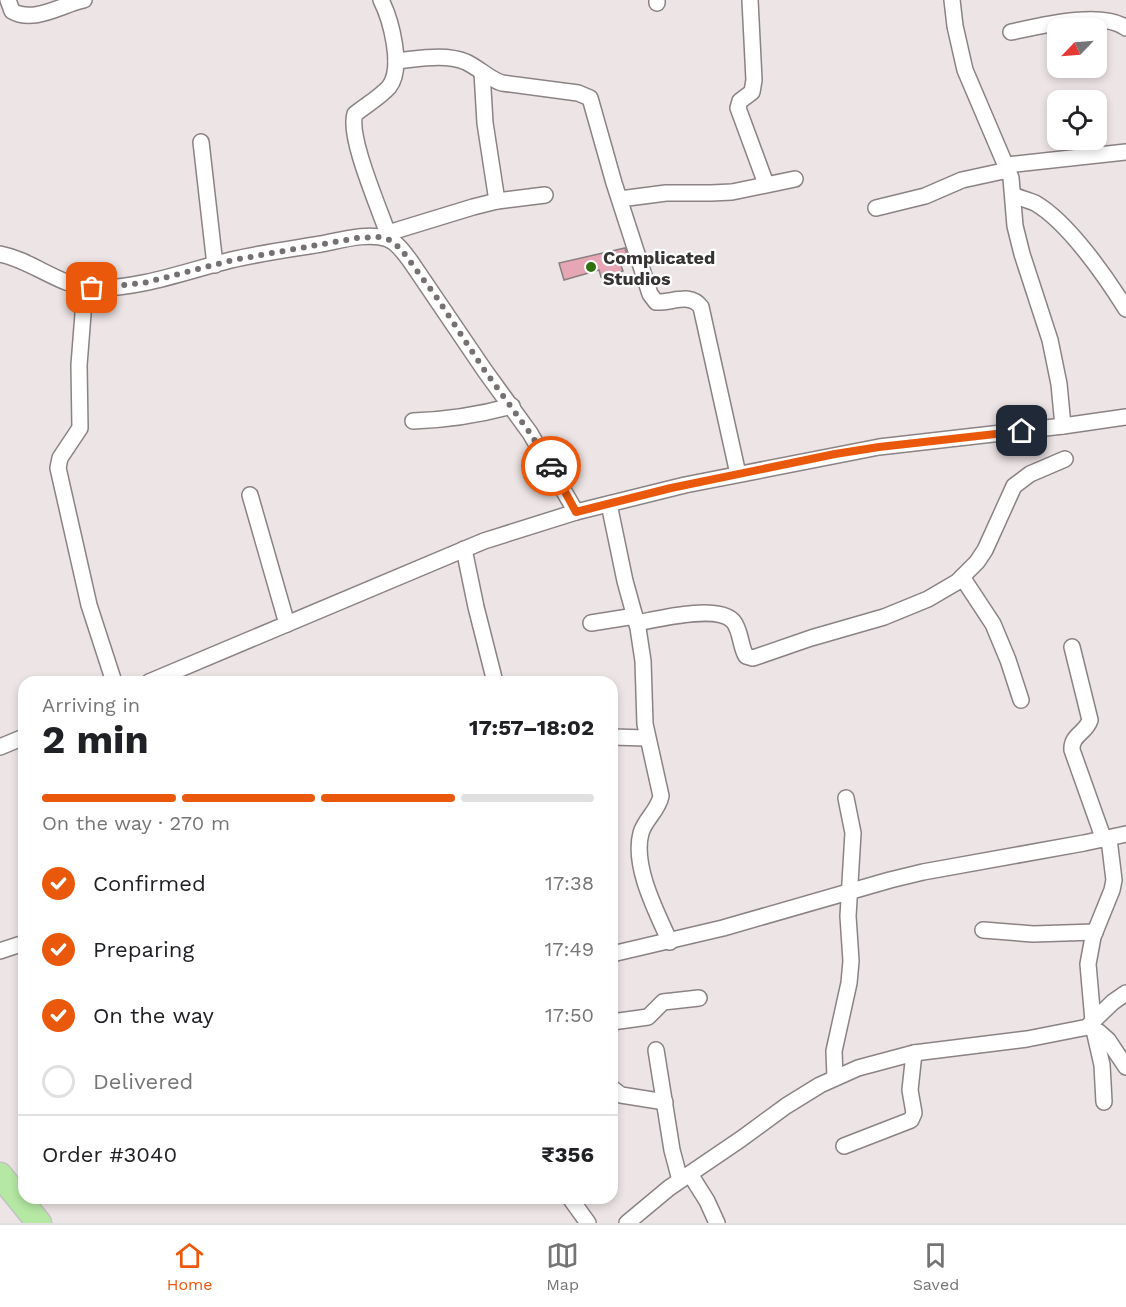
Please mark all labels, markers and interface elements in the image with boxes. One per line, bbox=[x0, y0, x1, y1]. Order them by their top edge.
north arrow bbox=[1047, 18, 1107, 78]
map controls bbox=[1047, 18, 1107, 150]
button: locate bbox=[1047, 90, 1107, 150]
place label: Complicated Studios bbox=[603, 247, 715, 289]
marker: Complicated Studios bbox=[584, 260, 598, 274]
pin bbox=[66, 262, 117, 313]
icon: bag bbox=[75, 271, 108, 304]
pin bbox=[996, 405, 1047, 456]
icon: home bbox=[1005, 414, 1038, 447]
courier bbox=[521, 436, 581, 496]
icon: car bbox=[535, 450, 568, 483]
text: Arriving in bbox=[42, 693, 140, 717]
text: 17:57–18:02 bbox=[469, 715, 594, 740]
text: 2 min bbox=[42, 717, 149, 762]
text: On the way · 270 m bbox=[42, 811, 230, 835]
icon: check bbox=[42, 867, 75, 900]
text: Confirmed bbox=[93, 871, 206, 896]
text: 17:38 bbox=[545, 871, 594, 895]
icon: check bbox=[42, 933, 75, 966]
text: Preparing bbox=[93, 937, 194, 962]
text: 17:49 bbox=[545, 937, 594, 961]
icon: check bbox=[42, 999, 75, 1032]
text: On the way bbox=[93, 1003, 214, 1028]
text: 17:50 bbox=[545, 1003, 594, 1027]
text: Delivered bbox=[93, 1069, 193, 1094]
text: Order #3040 bbox=[42, 1142, 177, 1167]
text: ₹356 bbox=[541, 1142, 594, 1167]
tab: Home bbox=[167, 1239, 213, 1294]
tab: Map bbox=[546, 1239, 579, 1294]
tab: Saved bbox=[913, 1239, 959, 1294]

